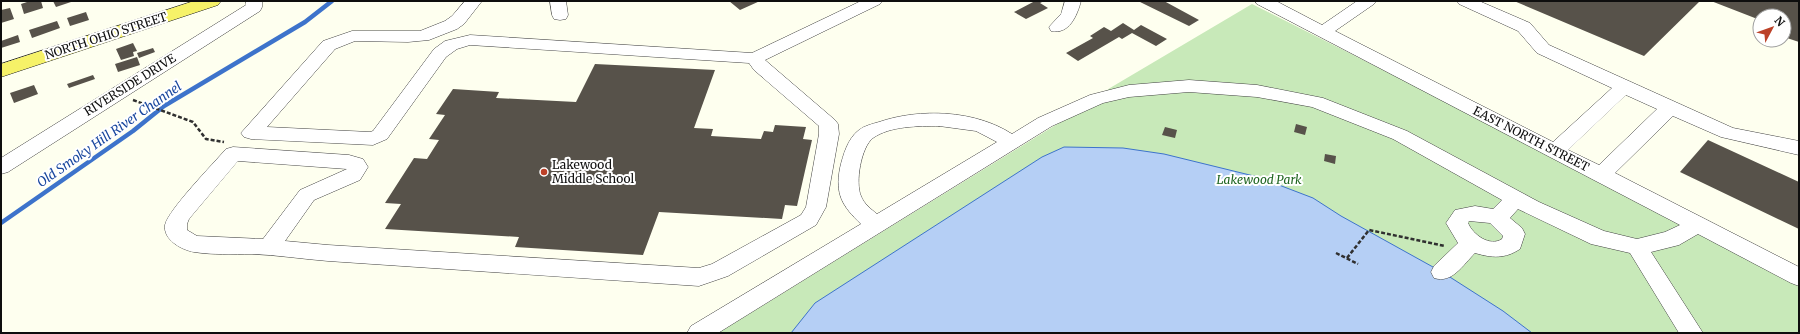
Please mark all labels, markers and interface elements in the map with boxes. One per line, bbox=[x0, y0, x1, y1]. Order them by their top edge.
street label: NORTH OHIO STREET bbox=[43, 8, 170, 62]
north arrow bbox=[1752, 8, 1792, 48]
text: N bbox=[1771, 14, 1788, 30]
street label: RIVERSIDE DRIVE bbox=[81, 50, 179, 119]
water label: Old Smoky Hill River Channel bbox=[34, 78, 185, 191]
street label: EAST NORTH STREET bbox=[1471, 103, 1592, 175]
place label: Lakewood Middle School bbox=[552, 157, 634, 186]
marker: Lakewood Middle School bbox=[539, 167, 549, 177]
park label: Lakewood Park bbox=[1216, 172, 1302, 187]

